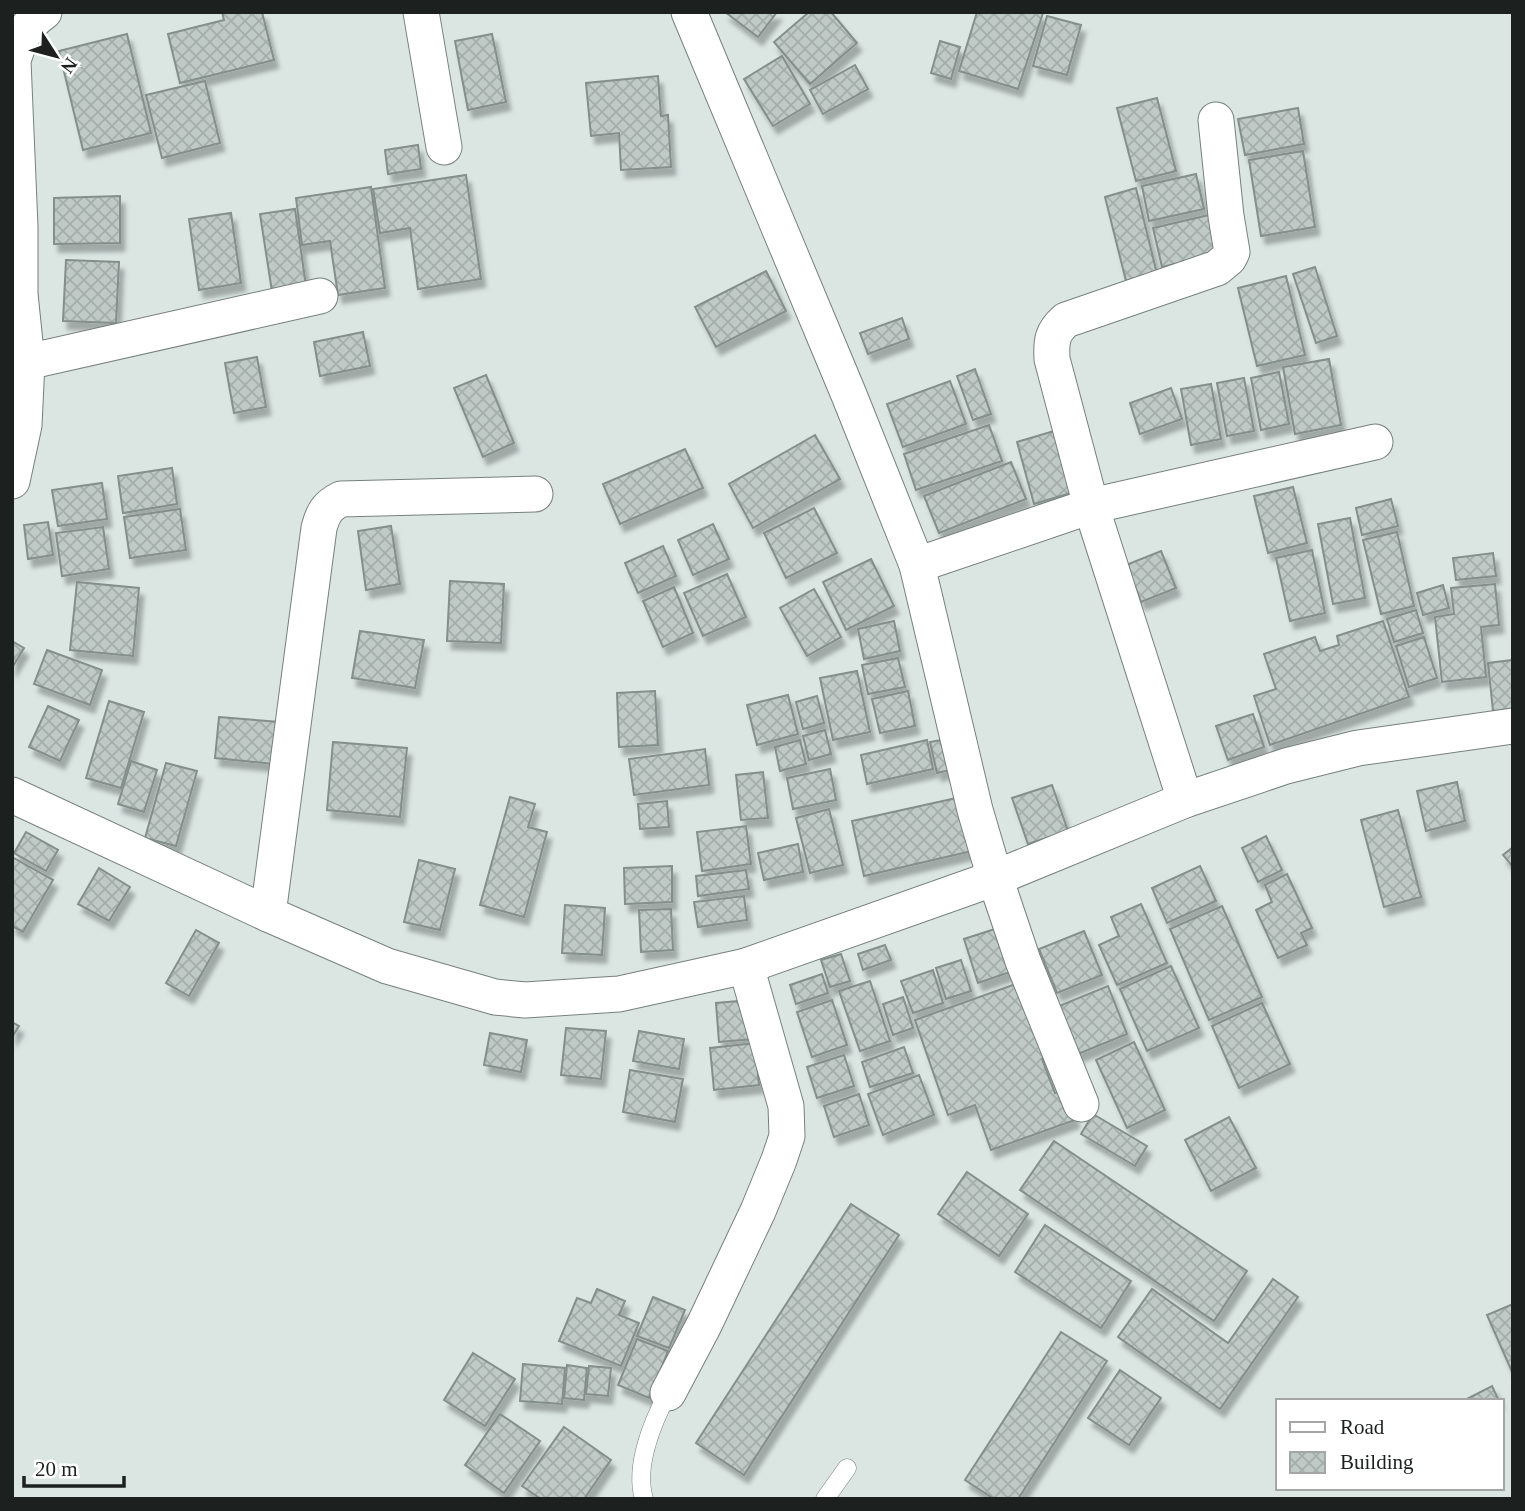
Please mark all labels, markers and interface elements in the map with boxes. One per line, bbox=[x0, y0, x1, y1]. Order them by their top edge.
north arrow bbox=[21, 21, 91, 91]
text: N bbox=[57, 54, 82, 78]
legend bbox=[1276, 1399, 1504, 1490]
text: Road bbox=[1340, 1415, 1385, 1439]
scale bar bbox=[24, 1444, 124, 1488]
text: Building bbox=[1340, 1450, 1414, 1474]
text: 20 m bbox=[35, 1457, 78, 1481]

